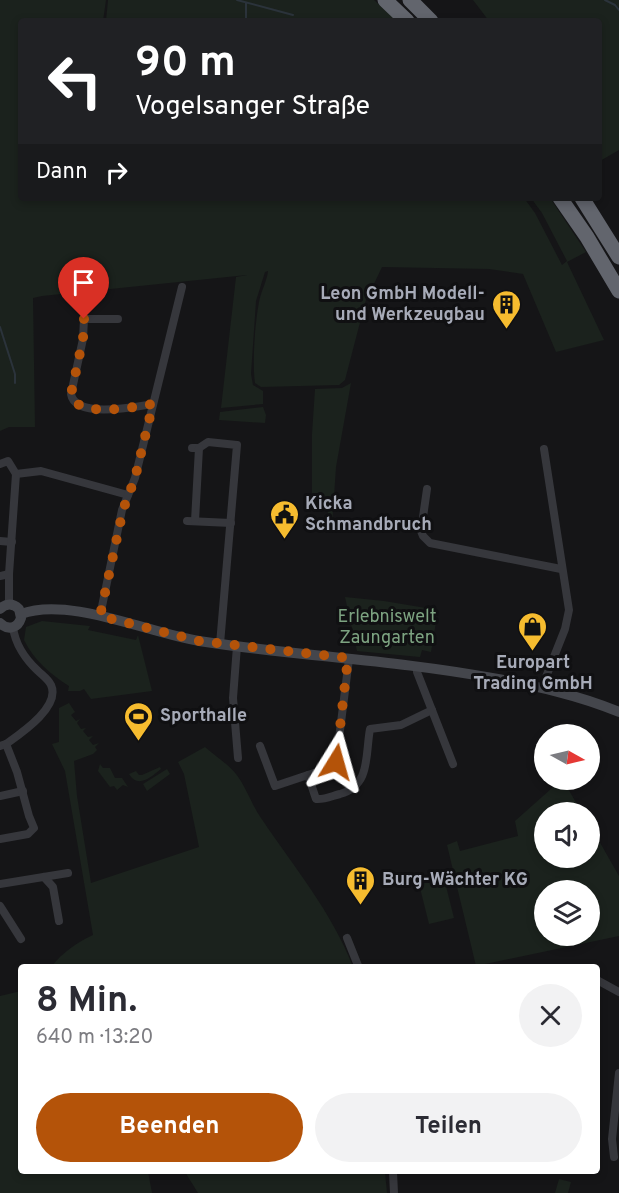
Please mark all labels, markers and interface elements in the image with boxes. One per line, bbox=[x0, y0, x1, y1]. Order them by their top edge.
text: 90 m bbox=[135, 38, 236, 91]
icon: left bbox=[36, 42, 114, 120]
text: Vogelsanger Straße bbox=[135, 90, 370, 124]
icon: right bbox=[100, 156, 133, 189]
text: Dann bbox=[36, 159, 88, 186]
pin bbox=[58, 257, 109, 319]
icon: arrive bbox=[67, 266, 100, 299]
place label: Leon GmbH Modell- und Werkzeugbau bbox=[320, 283, 485, 327]
building icon: Leon GmbH Modell- und Werkzeugbau bbox=[490, 288, 522, 330]
place label: Kicka Schmandbruch bbox=[305, 493, 432, 537]
public building icon: Kicka Schmandbruch bbox=[268, 498, 300, 540]
park label: Erlebniswelt Zaungarten bbox=[338, 606, 436, 650]
shop icon: Europart Trading GmbH bbox=[517, 610, 549, 652]
place label: Europart Trading GmbH bbox=[473, 652, 593, 696]
sports icon: Sporthalle bbox=[123, 700, 155, 742]
place label: Sporthalle bbox=[160, 705, 247, 728]
north arrow bbox=[534, 724, 600, 790]
map controls bbox=[534, 724, 600, 946]
position arrow bbox=[304, 730, 368, 794]
button: sound bbox=[534, 802, 600, 868]
building icon: Burg-Wächter KG bbox=[345, 864, 377, 906]
place label: Burg-Wächter KG bbox=[382, 869, 528, 892]
button: layers bbox=[534, 880, 600, 946]
text: 8 Min. bbox=[36, 979, 137, 1025]
button: close bbox=[519, 984, 582, 1047]
text: 640 m · 13:20 bbox=[36, 1025, 153, 1051]
button: Beenden bbox=[36, 1093, 303, 1162]
button: Teilen bbox=[315, 1093, 582, 1162]

